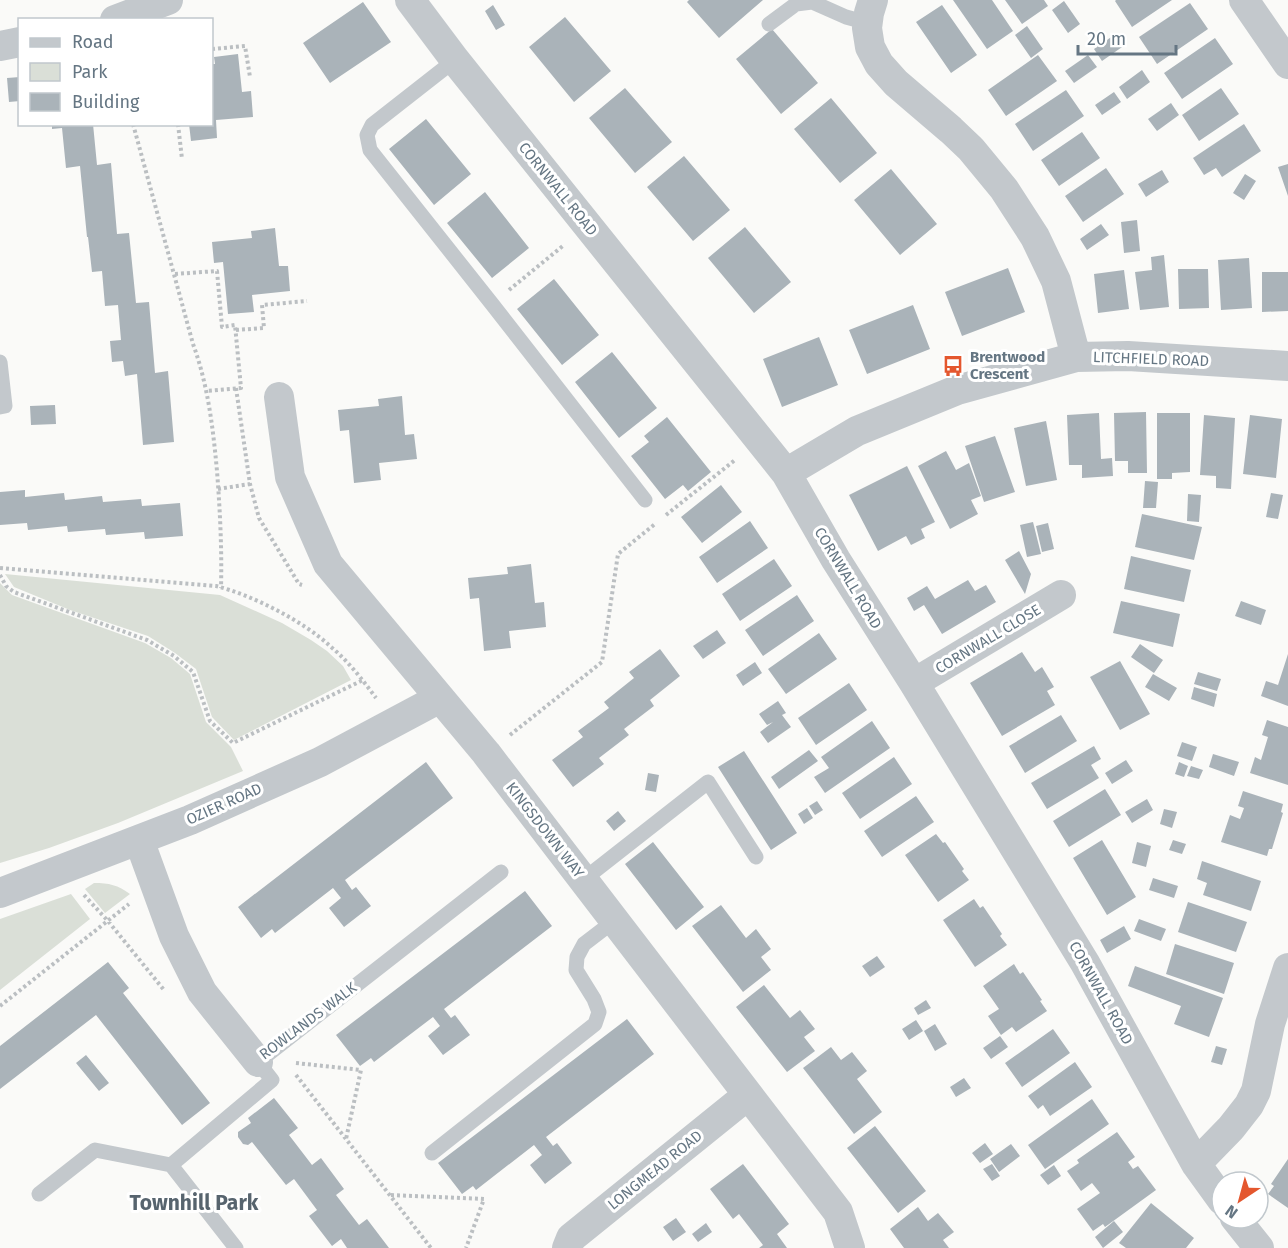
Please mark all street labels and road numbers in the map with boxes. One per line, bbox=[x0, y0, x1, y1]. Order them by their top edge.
street label: CORNWALL ROAD bbox=[515, 139, 601, 239]
street label: LITCHFIELD ROAD bbox=[1093, 348, 1209, 370]
street label: CORNWALL ROAD bbox=[811, 524, 885, 632]
street label: CORNWALL CLOSE bbox=[932, 601, 1044, 677]
street label: OZIER ROAD bbox=[183, 779, 265, 829]
street label: KINGSDOWN WAY bbox=[502, 779, 588, 882]
street label: CORNWALL ROAD bbox=[1065, 938, 1137, 1048]
street label: ROWLANDS WALK bbox=[256, 978, 360, 1063]
street label: LONGMEAD ROAD bbox=[604, 1126, 706, 1214]

